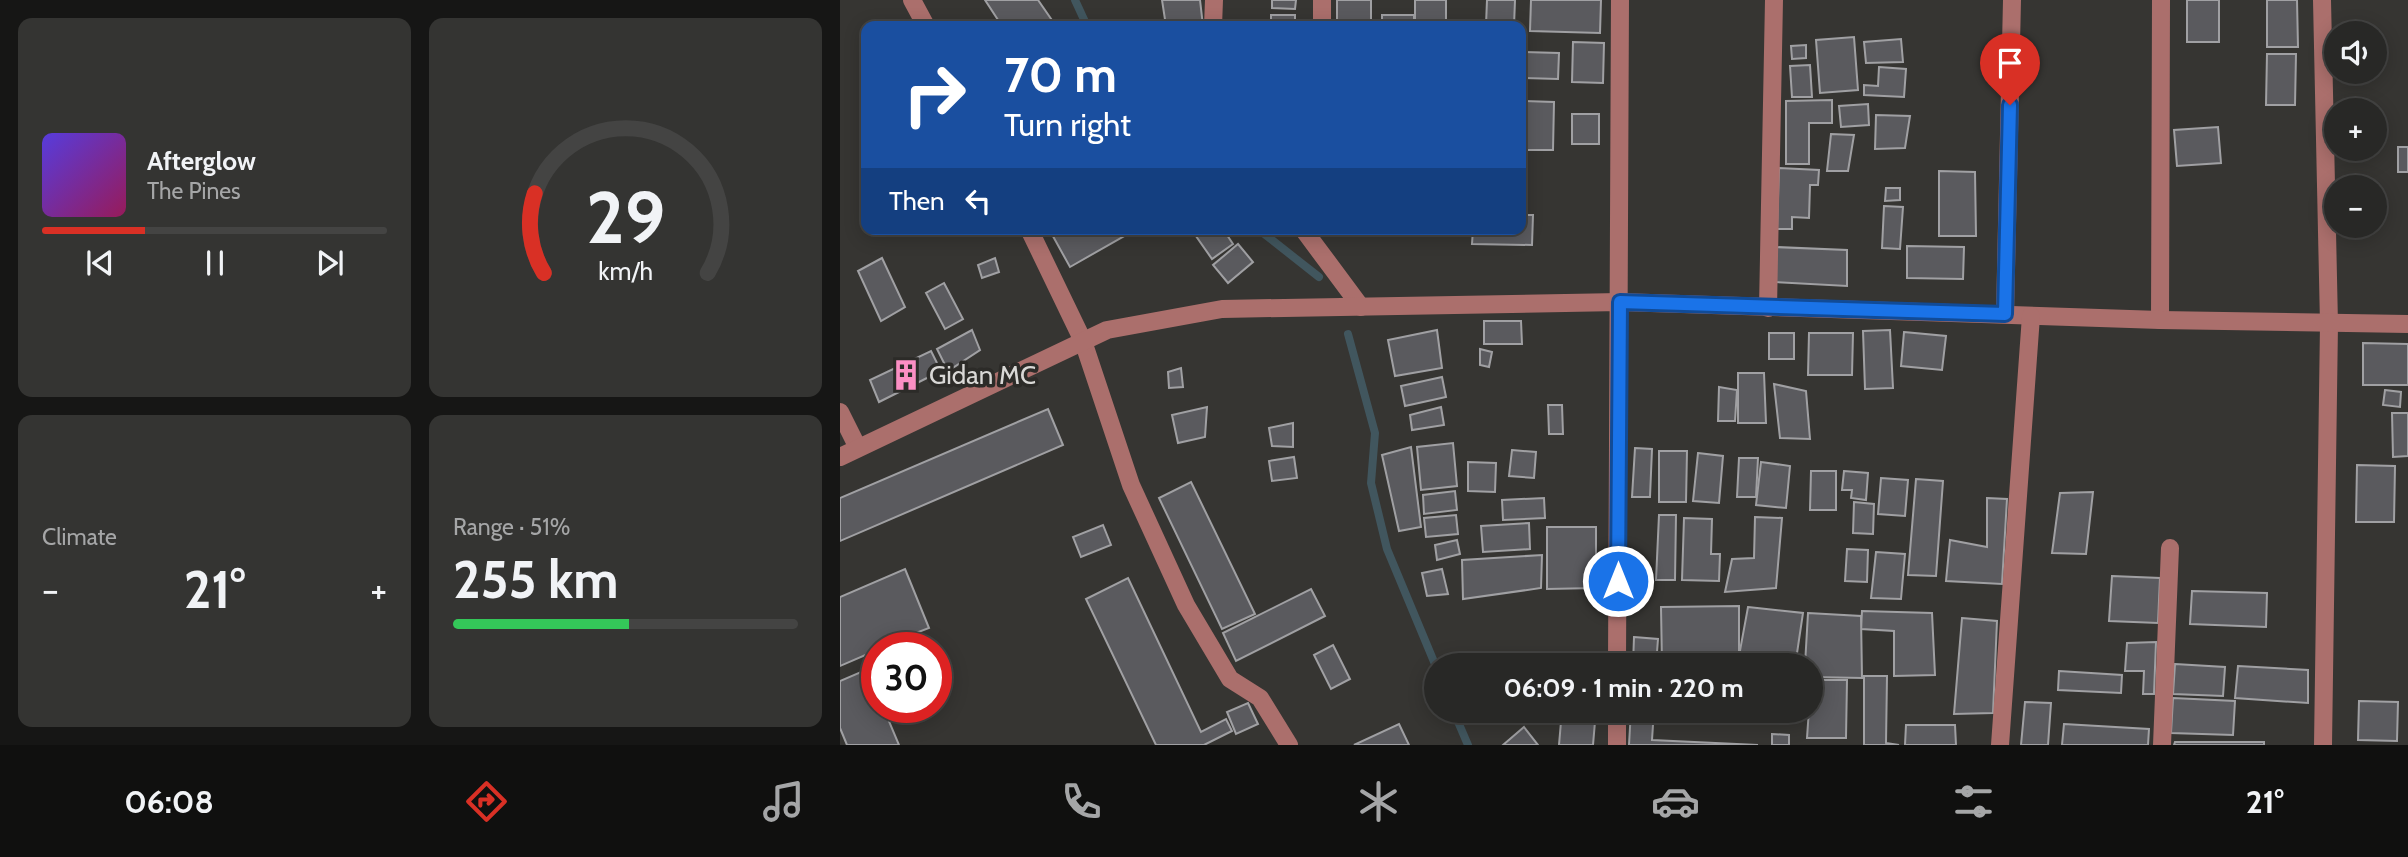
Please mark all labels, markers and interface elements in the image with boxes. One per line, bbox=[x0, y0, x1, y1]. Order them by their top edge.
map controls bbox=[2324, 21, 2387, 238]
button: sound bbox=[2324, 21, 2387, 84]
pin bbox=[1980, 33, 2040, 105]
icon: arrive bbox=[1991, 44, 2029, 82]
text: 70 m bbox=[1004, 45, 1117, 104]
icon: right bbox=[889, 49, 980, 140]
button: + bbox=[2324, 98, 2387, 161]
text: Turn right bbox=[1004, 105, 1131, 144]
text: Afterglow bbox=[147, 145, 256, 177]
text: 29 bbox=[586, 174, 665, 262]
button: − bbox=[2324, 175, 2387, 238]
text: The Pines bbox=[147, 177, 241, 205]
icon: left bbox=[959, 182, 997, 220]
text: Then bbox=[889, 185, 945, 217]
icon: previous bbox=[81, 244, 119, 282]
icon: pause bbox=[196, 244, 234, 282]
icon: next bbox=[311, 244, 349, 282]
text: km/h bbox=[598, 256, 653, 286]
building icon: Gidan MC bbox=[889, 358, 923, 392]
place label: Gidan MC bbox=[929, 359, 1036, 391]
text: Range · 51% bbox=[453, 513, 570, 541]
text: Climate bbox=[42, 523, 117, 551]
position arrow bbox=[1581, 544, 1655, 618]
text: 255 km bbox=[453, 548, 618, 611]
text: 21° bbox=[184, 558, 245, 621]
text: − bbox=[42, 566, 59, 613]
text: + bbox=[370, 566, 387, 613]
speed limit sign: 30 bbox=[861, 632, 952, 723]
text: 06:09 · 1 min · 220 m bbox=[1503, 672, 1744, 704]
icon: directions bbox=[462, 777, 511, 826]
icon: music bbox=[759, 777, 808, 826]
icon: phone bbox=[1057, 777, 1106, 826]
icon: climate bbox=[1354, 777, 1403, 826]
icon: car bbox=[1651, 777, 1700, 826]
icon: filters bbox=[1949, 777, 1998, 826]
text: 06:08 bbox=[124, 782, 214, 821]
text: 21° bbox=[2246, 782, 2284, 821]

